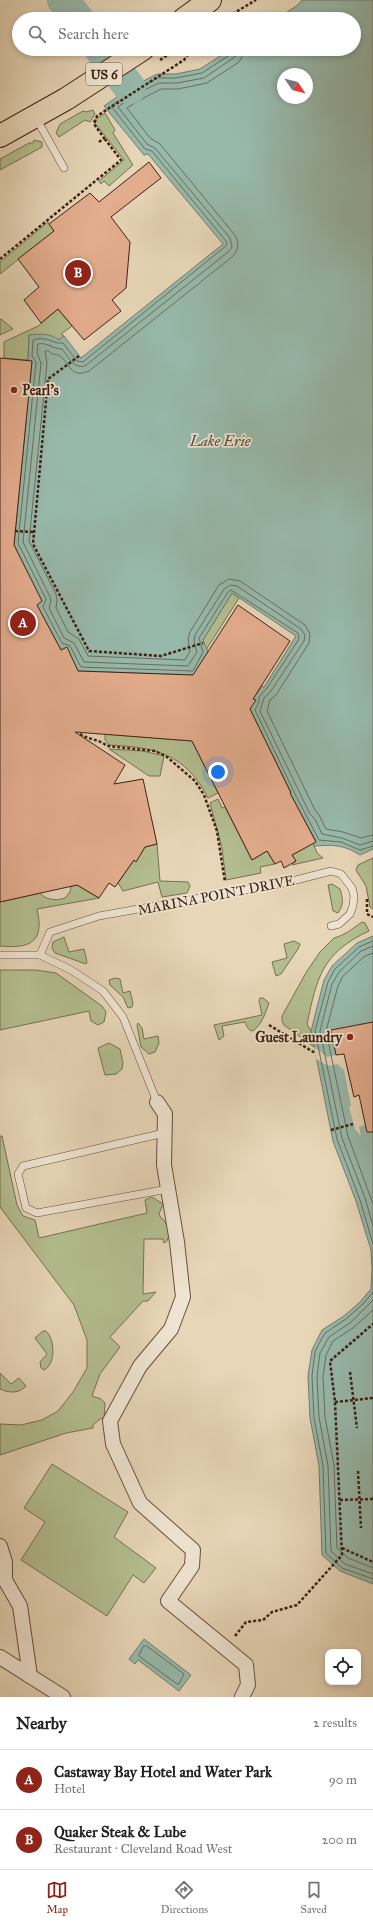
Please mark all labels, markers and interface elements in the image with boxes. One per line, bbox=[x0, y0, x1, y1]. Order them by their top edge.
search box bbox=[12, 12, 361, 56]
icon: search bbox=[26, 23, 48, 45]
text: Search here bbox=[58, 25, 129, 43]
road number: US 6 bbox=[86, 63, 122, 85]
north arrow bbox=[277, 68, 313, 104]
pin: B bbox=[65, 258, 91, 288]
place label: Pearl's bbox=[22, 382, 59, 399]
marker: Pearl's bbox=[9, 385, 19, 395]
water label: Lake Erie bbox=[189, 432, 251, 450]
pin: A bbox=[10, 608, 36, 638]
your location bbox=[208, 762, 228, 782]
street label: MARINA POINT DRIVE bbox=[136, 872, 296, 919]
place label: Guest Laundry bbox=[255, 1029, 343, 1047]
marker: Guest Laundry bbox=[345, 1032, 355, 1042]
map controls bbox=[325, 1649, 361, 1685]
button: locate bbox=[325, 1649, 361, 1685]
text: Nearby bbox=[16, 1713, 67, 1734]
text: 2 results bbox=[313, 1715, 357, 1731]
text: Castaway Bay Hotel and Water Park bbox=[54, 1763, 272, 1781]
text: A bbox=[25, 1772, 33, 1788]
text: 90 m bbox=[329, 1772, 357, 1788]
text: Hotel bbox=[54, 1781, 85, 1797]
text: Quaker Steak & Lube bbox=[54, 1823, 186, 1841]
text: B bbox=[25, 1832, 33, 1848]
text: 200 m bbox=[322, 1832, 357, 1848]
text: Restaurant · Cleveland Road West bbox=[54, 1841, 232, 1857]
tab: Map bbox=[46, 1879, 68, 1916]
tab: Directions bbox=[161, 1879, 208, 1916]
tab: Saved bbox=[301, 1879, 327, 1916]

